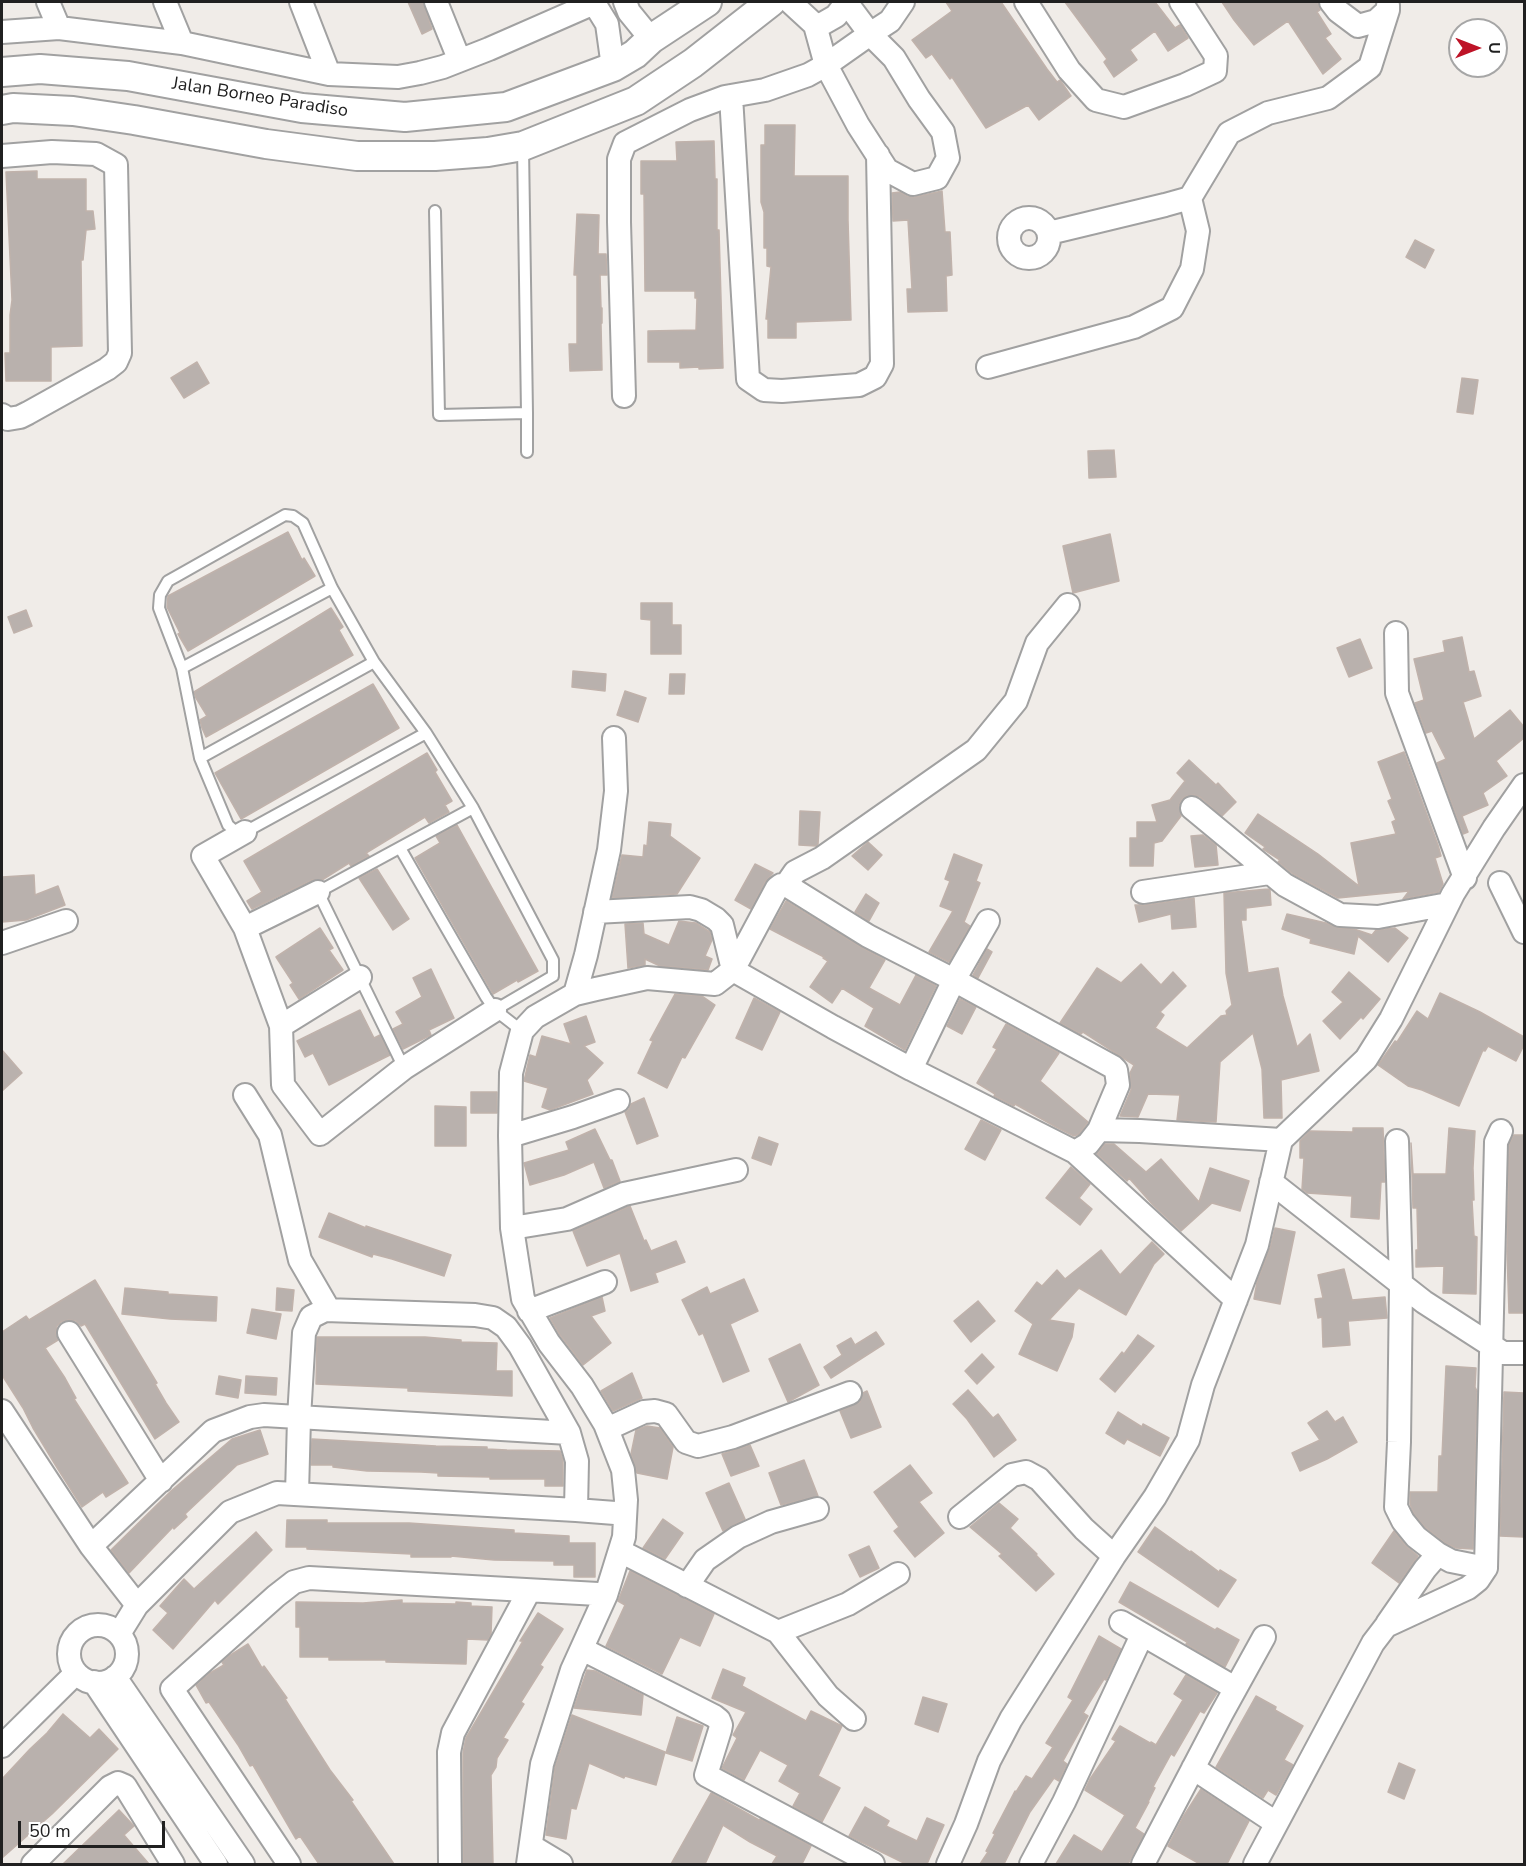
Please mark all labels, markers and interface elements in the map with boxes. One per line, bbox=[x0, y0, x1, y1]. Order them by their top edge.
north arrow bbox=[1448, 18, 1508, 78]
text: U bbox=[1483, 42, 1505, 54]
street label: Jalan Borneo Paradiso bbox=[170, 73, 350, 123]
scale bar bbox=[21, 1809, 168, 1847]
text: 50 m bbox=[29, 1819, 71, 1843]

